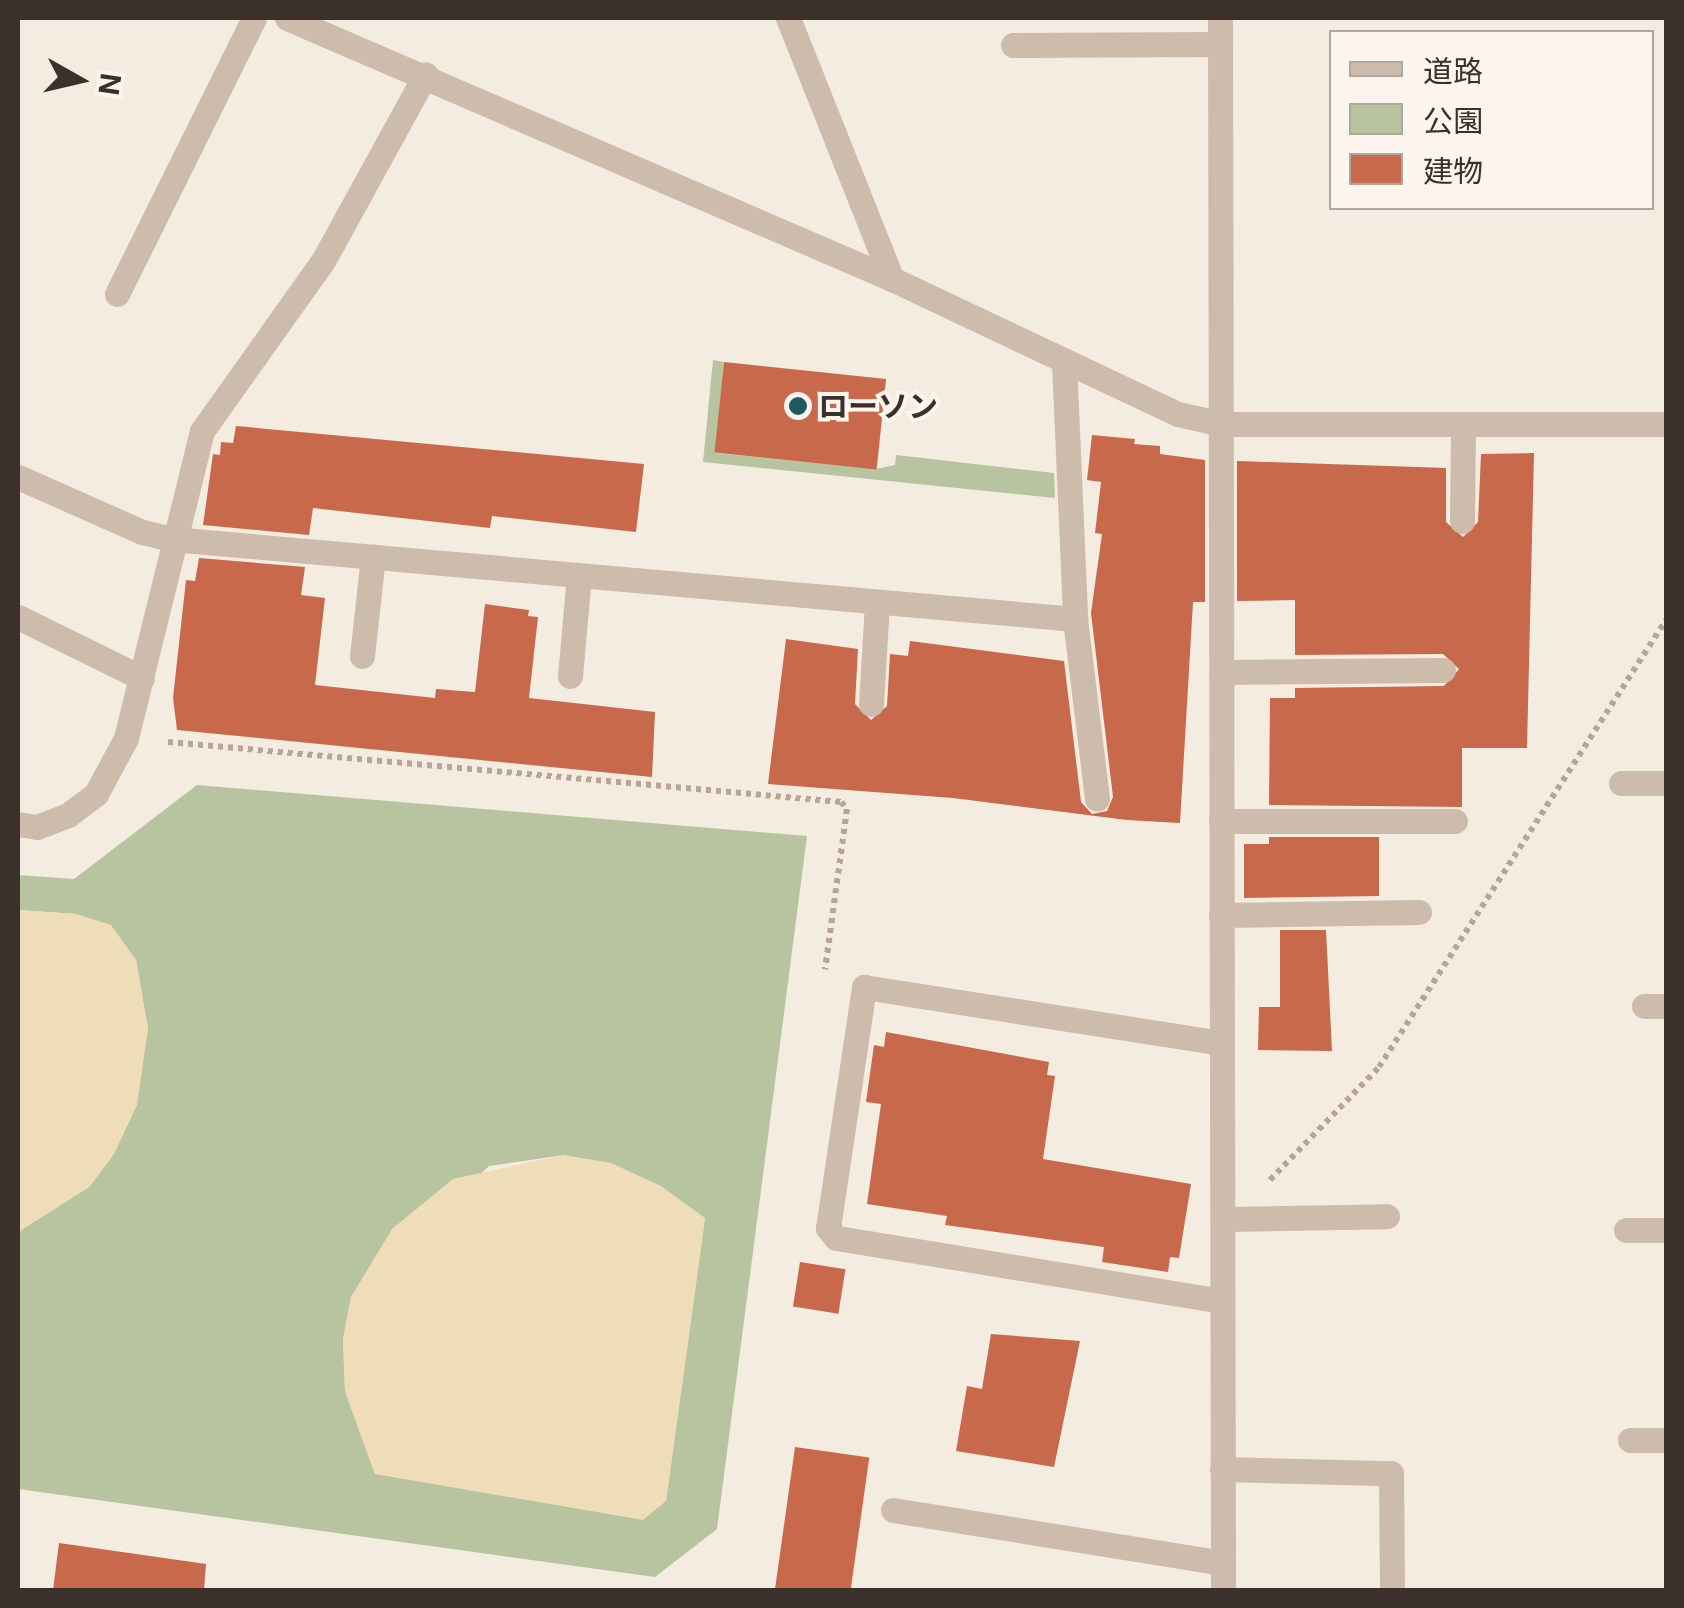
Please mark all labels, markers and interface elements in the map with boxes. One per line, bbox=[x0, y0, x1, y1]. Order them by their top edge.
north arrow bbox=[30, 30, 130, 130]
legend bbox=[1329, 30, 1654, 210]
text: 道路 bbox=[1423, 53, 1483, 89]
text: N bbox=[91, 71, 128, 97]
text: 公園 bbox=[1423, 103, 1483, 139]
text: 建物 bbox=[1423, 153, 1483, 189]
place label: ローソン bbox=[818, 388, 938, 424]
marker: ローソン bbox=[787, 395, 809, 417]

